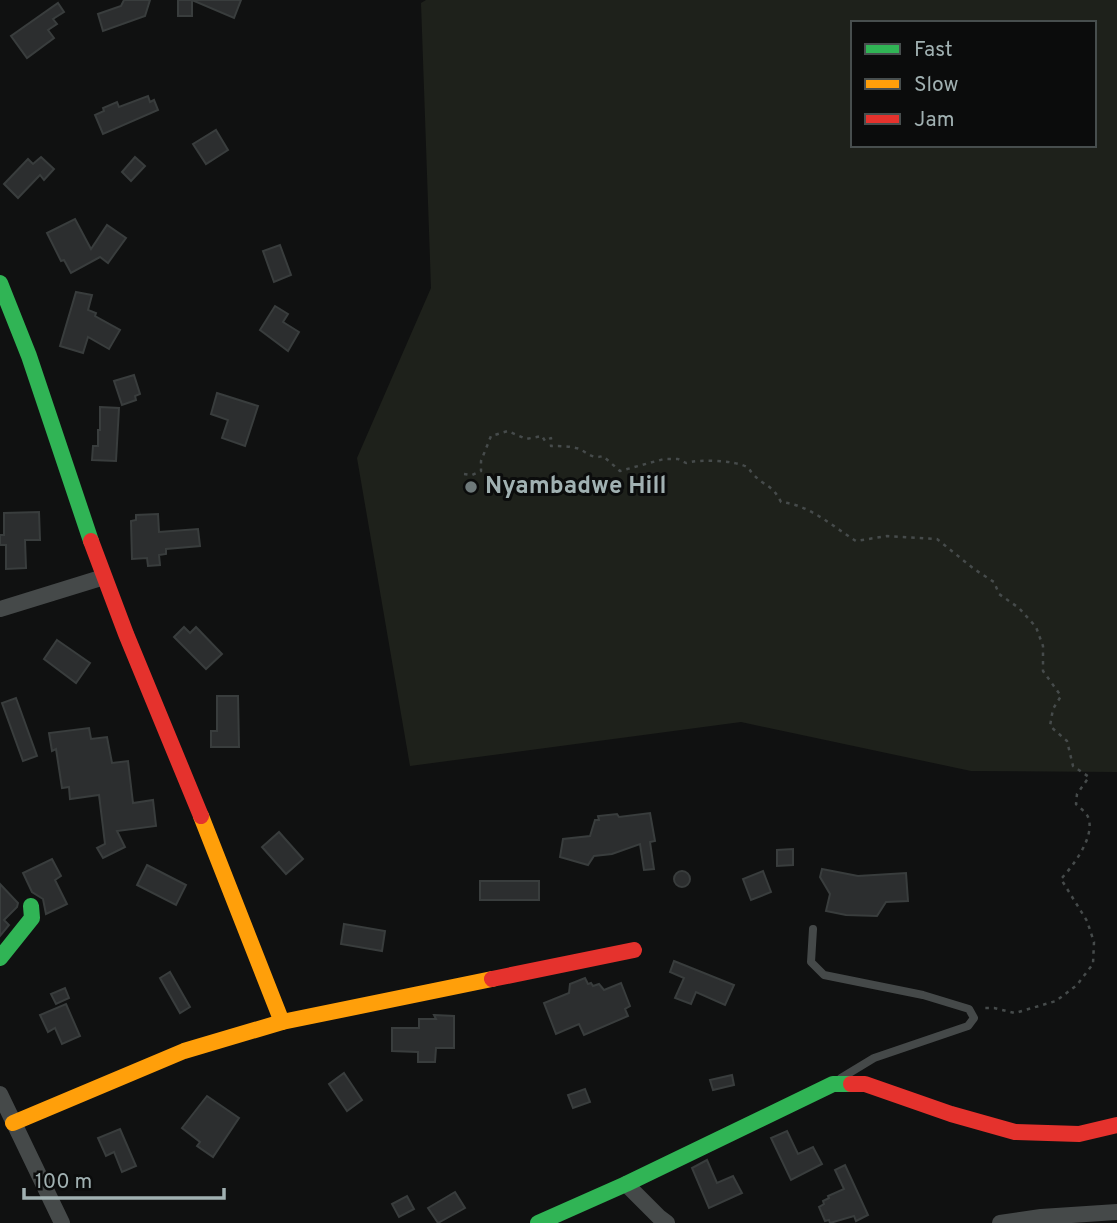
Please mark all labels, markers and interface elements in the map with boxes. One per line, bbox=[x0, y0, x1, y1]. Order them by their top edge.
legend bbox=[851, 21, 1096, 147]
text: Fast bbox=[914, 37, 953, 64]
text: Slow bbox=[914, 72, 959, 99]
text: Jam bbox=[914, 107, 955, 134]
place label: Nyambadwe Hill bbox=[485, 472, 666, 502]
marker: Nyambadwe Hill bbox=[463, 479, 479, 495]
scale bar bbox=[24, 1156, 224, 1200]
text: 100 m bbox=[35, 1169, 92, 1196]

